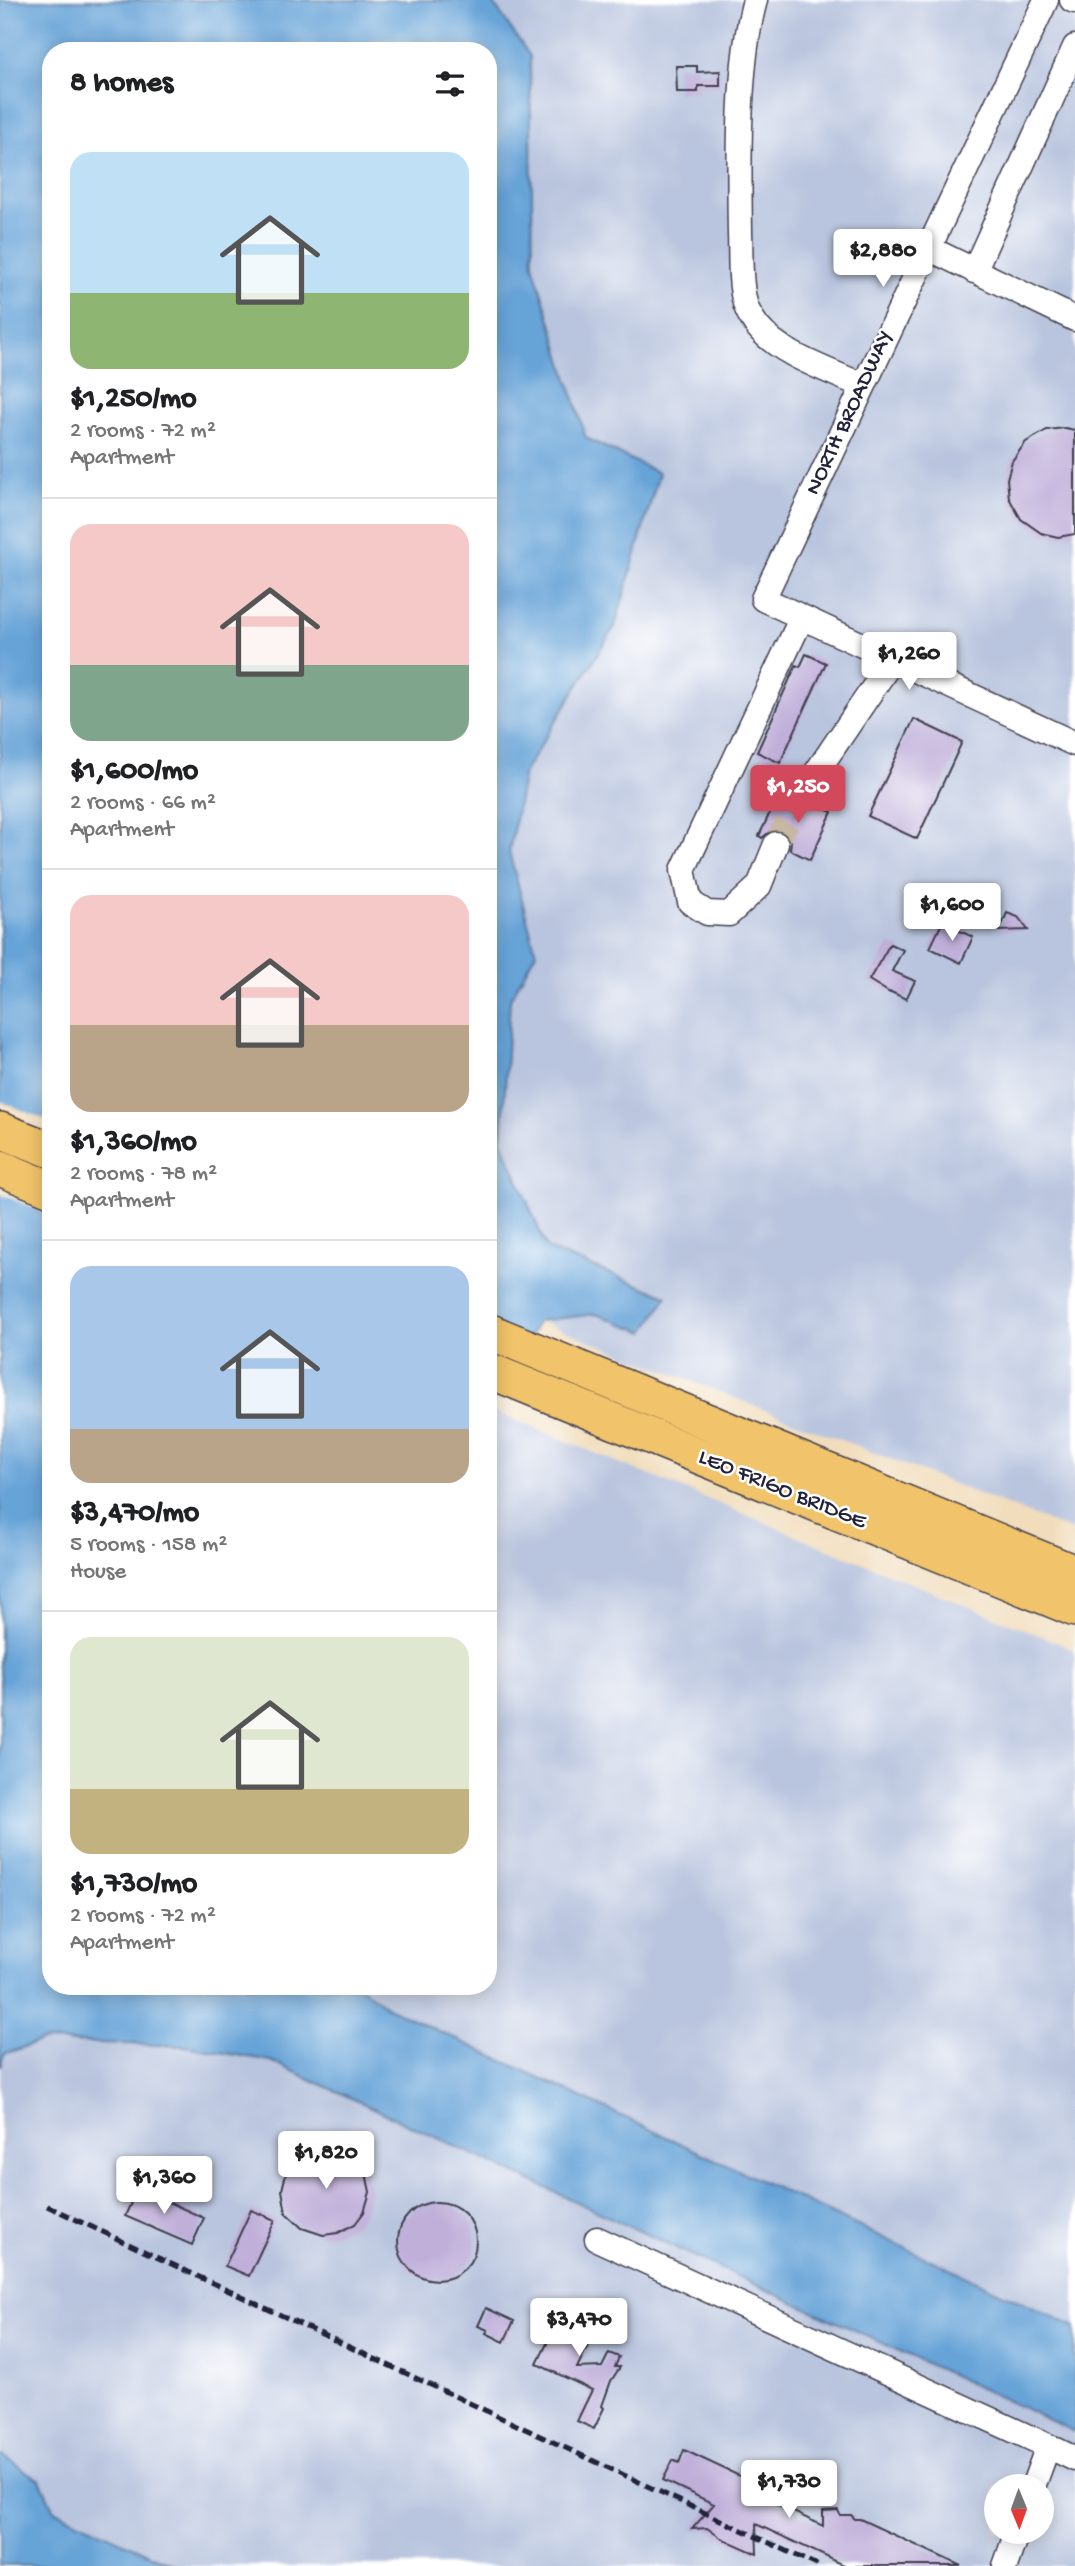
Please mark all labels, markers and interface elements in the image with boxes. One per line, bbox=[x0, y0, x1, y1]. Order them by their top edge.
icon: filters bbox=[431, 65, 469, 103]
text: 8 homes bbox=[70, 67, 173, 102]
icon: home bbox=[207, 197, 333, 323]
pin: $2,880 bbox=[826, 230, 940, 289]
text: $2,880 bbox=[849, 238, 917, 265]
street label: NORTH BROADWAY bbox=[800, 326, 900, 500]
text: $1,250/mo bbox=[70, 383, 197, 418]
text: 2 rooms · 72 m² bbox=[70, 418, 216, 445]
text: Apartment bbox=[70, 445, 174, 472]
icon: home bbox=[207, 569, 333, 695]
pin: $1,260 bbox=[852, 632, 966, 692]
text: $1,260 bbox=[878, 641, 940, 668]
text: $1,600/mo bbox=[70, 755, 198, 790]
pin: $1,250 bbox=[741, 766, 855, 825]
text: $1,250 bbox=[766, 774, 830, 801]
text: 2 rooms · 66 m² bbox=[70, 790, 216, 817]
text: Apartment bbox=[70, 817, 174, 844]
pin: $1,600 bbox=[895, 884, 1009, 943]
text: $1,600 bbox=[920, 892, 984, 919]
icon: home bbox=[207, 940, 333, 1066]
text: $1,360/mo bbox=[70, 1126, 197, 1161]
text: 2 rooms · 78 m² bbox=[70, 1161, 217, 1188]
text: Apartment bbox=[70, 1188, 174, 1215]
icon: home bbox=[207, 1311, 333, 1437]
street label: LEO FRIGO BRIDGE bbox=[694, 1444, 871, 1537]
text: $3,470/mo bbox=[70, 1497, 199, 1532]
text: 5 rooms · 158 m² bbox=[70, 1532, 227, 1559]
text: House bbox=[70, 1559, 126, 1586]
icon: home bbox=[207, 1682, 333, 1808]
text: $1,730/mo bbox=[70, 1868, 197, 1903]
text: 2 rooms · 72 m² bbox=[70, 1903, 216, 1930]
text: Apartment bbox=[70, 1930, 174, 1957]
pin: $1,820 bbox=[269, 2132, 383, 2191]
text: $1,820 bbox=[294, 2140, 358, 2167]
pin: $1,360 bbox=[107, 2156, 221, 2216]
text: $1,360 bbox=[132, 2165, 196, 2192]
pin: $3,470 bbox=[522, 2298, 636, 2358]
text: $3,470 bbox=[546, 2307, 612, 2334]
pin: $1,730 bbox=[732, 2460, 846, 2520]
text: $1,730 bbox=[757, 2469, 821, 2496]
north arrow bbox=[984, 2474, 1054, 2544]
map controls bbox=[984, 2474, 1054, 2544]

